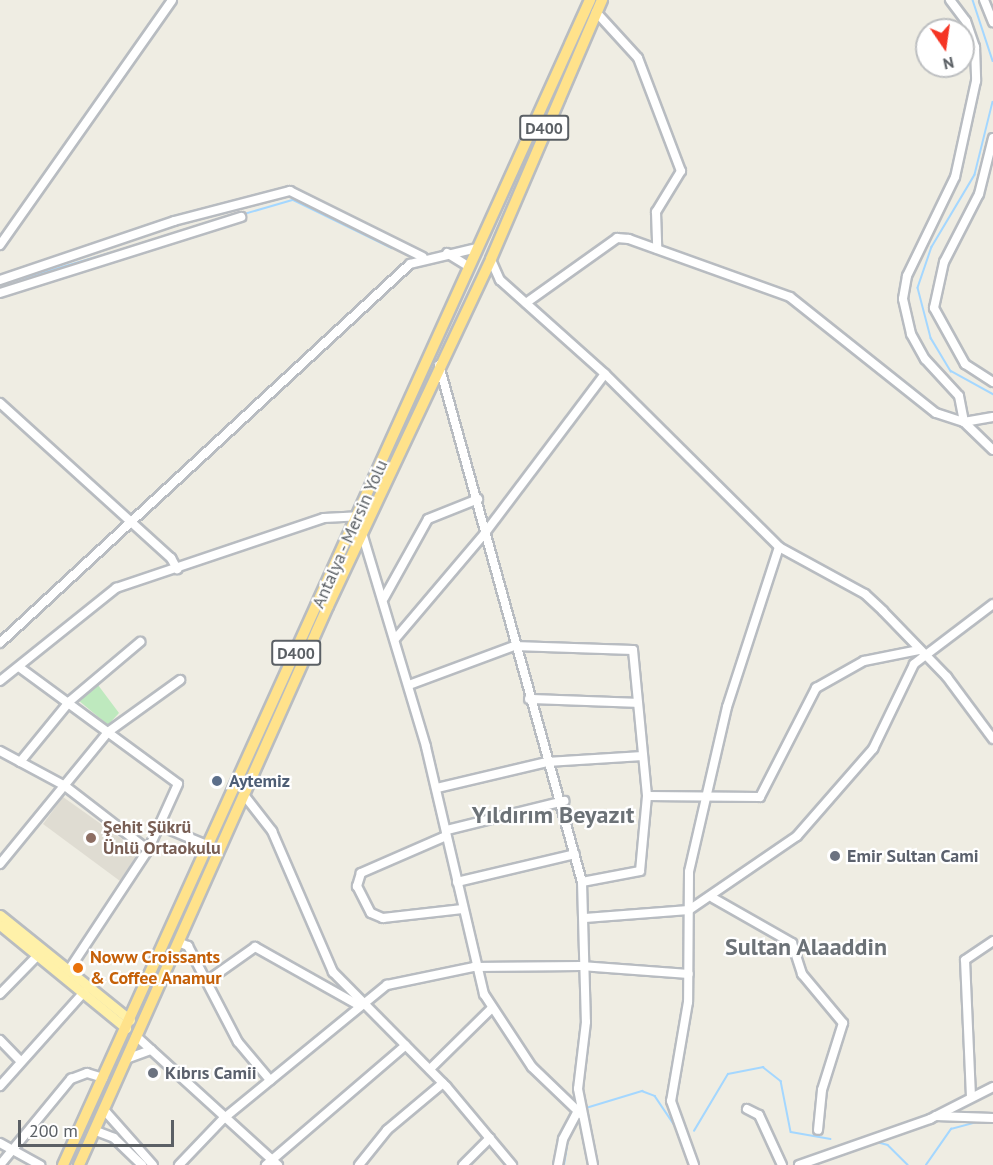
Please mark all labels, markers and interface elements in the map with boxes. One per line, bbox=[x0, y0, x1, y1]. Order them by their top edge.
north arrow bbox=[915, 18, 975, 78]
text: N bbox=[941, 53, 956, 75]
road number: D400 bbox=[518, 115, 570, 141]
street label: Antalya - Mersin Yolu bbox=[307, 455, 393, 613]
road number: D400 bbox=[270, 640, 322, 666]
place label: Aytemiz bbox=[229, 770, 290, 792]
marker: Aytemiz bbox=[210, 774, 224, 788]
district label: Yıldırım Beyazıt bbox=[472, 801, 634, 829]
place label: Şehit Şükrü Ünlü Ortaokulu bbox=[103, 817, 221, 860]
marker: Şehit Şükrü Ünlü Ortaokulu bbox=[84, 831, 98, 845]
place label: Emir Sultan Cami bbox=[847, 845, 979, 867]
marker: Emir Sultan Cami bbox=[828, 849, 842, 863]
district label: Sultan Alaaddin bbox=[725, 933, 887, 961]
place label: Noww Croissants & Coffee Anamur bbox=[90, 947, 222, 990]
marker: Noww Croissants & Coffee Anamur bbox=[71, 961, 85, 975]
place label: Kıbrıs Camii bbox=[165, 1062, 257, 1084]
marker: Kıbrıs Camii bbox=[146, 1066, 160, 1080]
scale bar bbox=[21, 1108, 177, 1146]
text: 200 m bbox=[29, 1119, 78, 1142]

